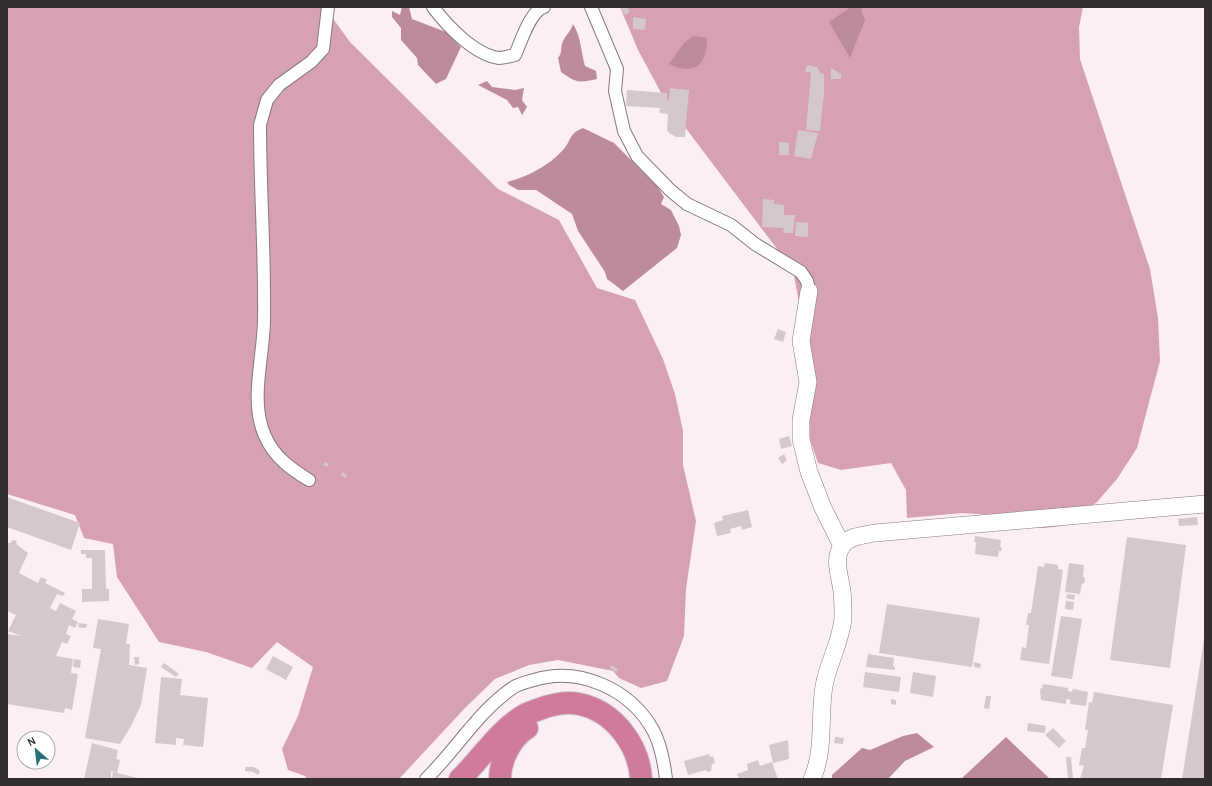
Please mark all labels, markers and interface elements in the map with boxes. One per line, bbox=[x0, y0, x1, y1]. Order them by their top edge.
north arrow bbox=[16, 730, 56, 770]
text: N bbox=[25, 734, 38, 749]

